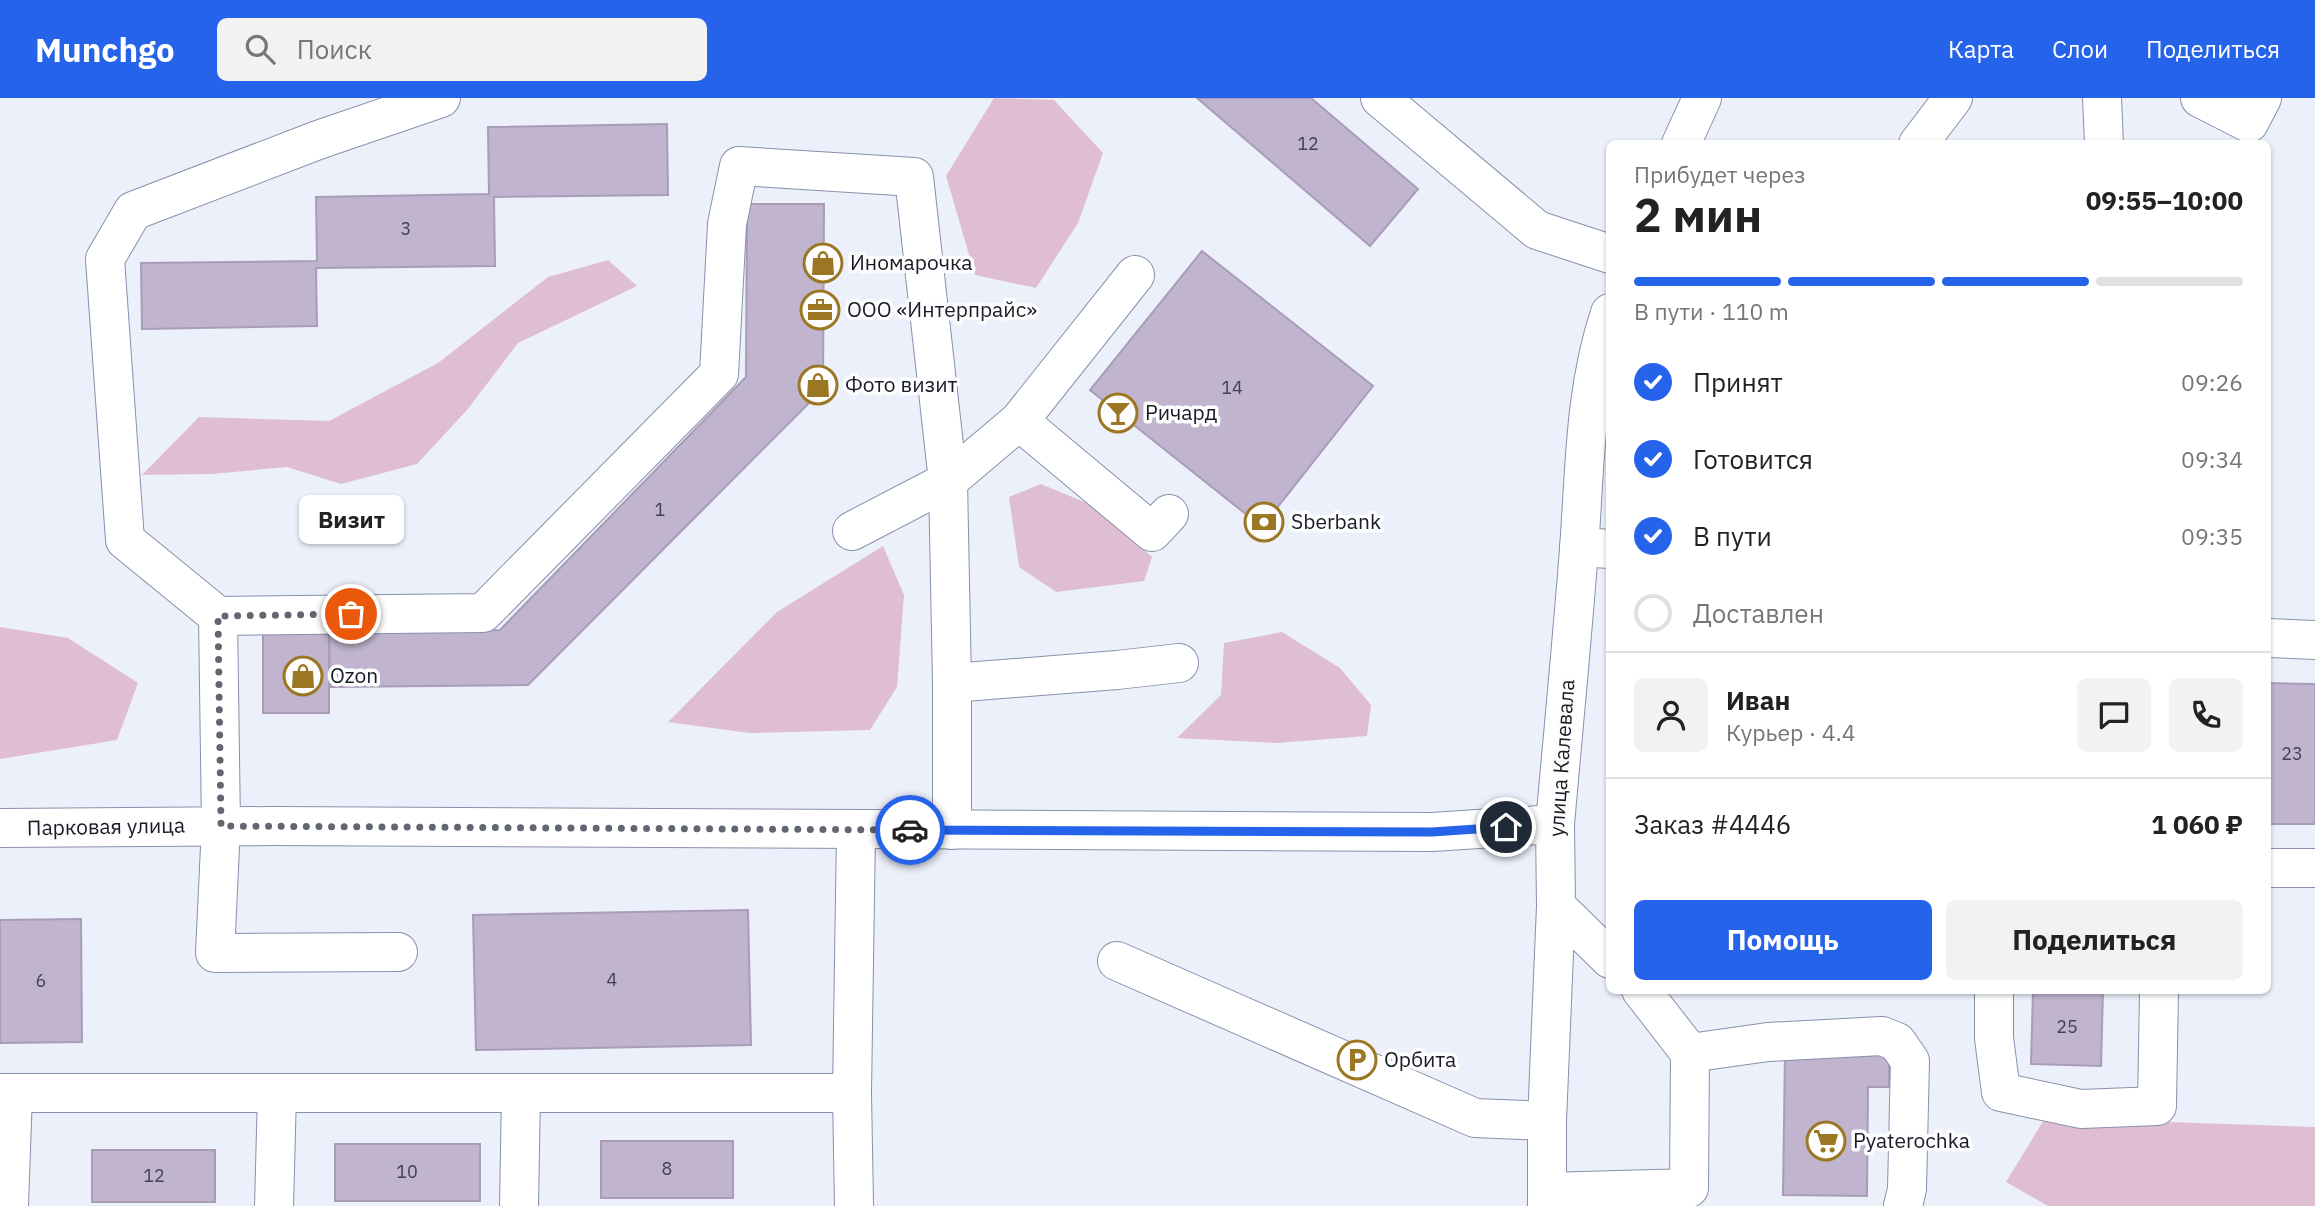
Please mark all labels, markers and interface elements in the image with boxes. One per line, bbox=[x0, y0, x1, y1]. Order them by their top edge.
search box bbox=[217, 18, 707, 81]
text: Munchgo bbox=[35, 28, 175, 71]
icon: search bbox=[241, 30, 279, 68]
text: Поиск bbox=[297, 32, 372, 66]
text: Карта bbox=[1948, 33, 2014, 65]
text: Слои bbox=[2052, 33, 2108, 65]
text: Поделиться bbox=[2146, 33, 2280, 65]
house number: 12 bbox=[1297, 132, 1319, 155]
text: Прибудет через bbox=[1634, 159, 1806, 189]
text: 09:55–10:00 bbox=[2086, 183, 2243, 217]
text: 2 мин bbox=[1634, 185, 1762, 245]
house number: 3 bbox=[401, 217, 411, 240]
shop icon: Иномарочка bbox=[802, 242, 844, 284]
place label: Иномарочка bbox=[850, 248, 973, 276]
office icon: ООО «Интерпрайс» bbox=[799, 289, 841, 331]
place label: ООО «Интерпрайс» bbox=[847, 295, 1037, 323]
text: В пути · 110 m bbox=[1634, 296, 1789, 326]
icon: check bbox=[1634, 363, 1672, 401]
shop icon: Фото визит bbox=[797, 364, 839, 406]
text: Принят bbox=[1693, 365, 1783, 399]
text: 09:26 bbox=[2181, 367, 2243, 397]
place label: Фото визит bbox=[845, 370, 958, 398]
house number: 14 bbox=[1221, 376, 1243, 399]
bar icon: Ричард bbox=[1097, 392, 1139, 434]
place label: Ричард bbox=[1145, 398, 1217, 426]
icon: check bbox=[1634, 440, 1672, 478]
text: Готовится bbox=[1693, 442, 1813, 476]
text: 09:34 bbox=[2181, 444, 2243, 474]
callout: Визит bbox=[298, 495, 404, 544]
house number: 1 bbox=[655, 498, 665, 521]
bank icon: Sberbank bbox=[1243, 501, 1285, 543]
text: Визит bbox=[318, 504, 385, 534]
place label: Sberbank bbox=[1291, 507, 1381, 535]
icon: check bbox=[1634, 517, 1672, 555]
text: В пути bbox=[1693, 519, 1772, 553]
text: 09:35 bbox=[2181, 521, 2243, 551]
pin bbox=[321, 584, 381, 644]
icon: bag bbox=[332, 595, 370, 633]
text: Доставлен bbox=[1693, 596, 1824, 630]
shop icon: Ozon bbox=[282, 655, 324, 697]
place label: Ozon bbox=[330, 661, 378, 689]
street label: улица Калевала bbox=[1542, 678, 1580, 838]
button: person bbox=[1634, 678, 1708, 752]
button: chat bbox=[2077, 678, 2151, 752]
button: phone bbox=[2169, 678, 2243, 752]
text: Иван bbox=[1726, 683, 1791, 717]
text: Курьер · 4.4 bbox=[1726, 717, 1856, 747]
house number: 23 bbox=[2281, 742, 2303, 765]
courier bbox=[875, 795, 945, 865]
pin bbox=[1476, 797, 1536, 857]
text: Заказ #4446 bbox=[1634, 807, 1791, 841]
text: 1 060 ₽ bbox=[2151, 807, 2243, 841]
icon: home bbox=[1487, 808, 1525, 846]
street label: Парковая улица bbox=[27, 811, 185, 841]
icon: car bbox=[891, 811, 929, 849]
button: Помощь bbox=[1634, 900, 1932, 980]
button: Поделиться bbox=[1946, 900, 2243, 980]
house number: 4 bbox=[607, 968, 618, 991]
house number: 6 bbox=[36, 969, 46, 992]
house number: 25 bbox=[2056, 1015, 2078, 1038]
parking icon: Орбита bbox=[1336, 1039, 1378, 1081]
place label: Орбита bbox=[1384, 1045, 1456, 1073]
supermarket icon: Pyaterochka bbox=[1805, 1120, 1847, 1162]
place label: Pyaterochka bbox=[1853, 1126, 1970, 1154]
house number: 8 bbox=[662, 1157, 672, 1180]
house number: 10 bbox=[396, 1160, 418, 1183]
house number: 12 bbox=[143, 1164, 165, 1187]

